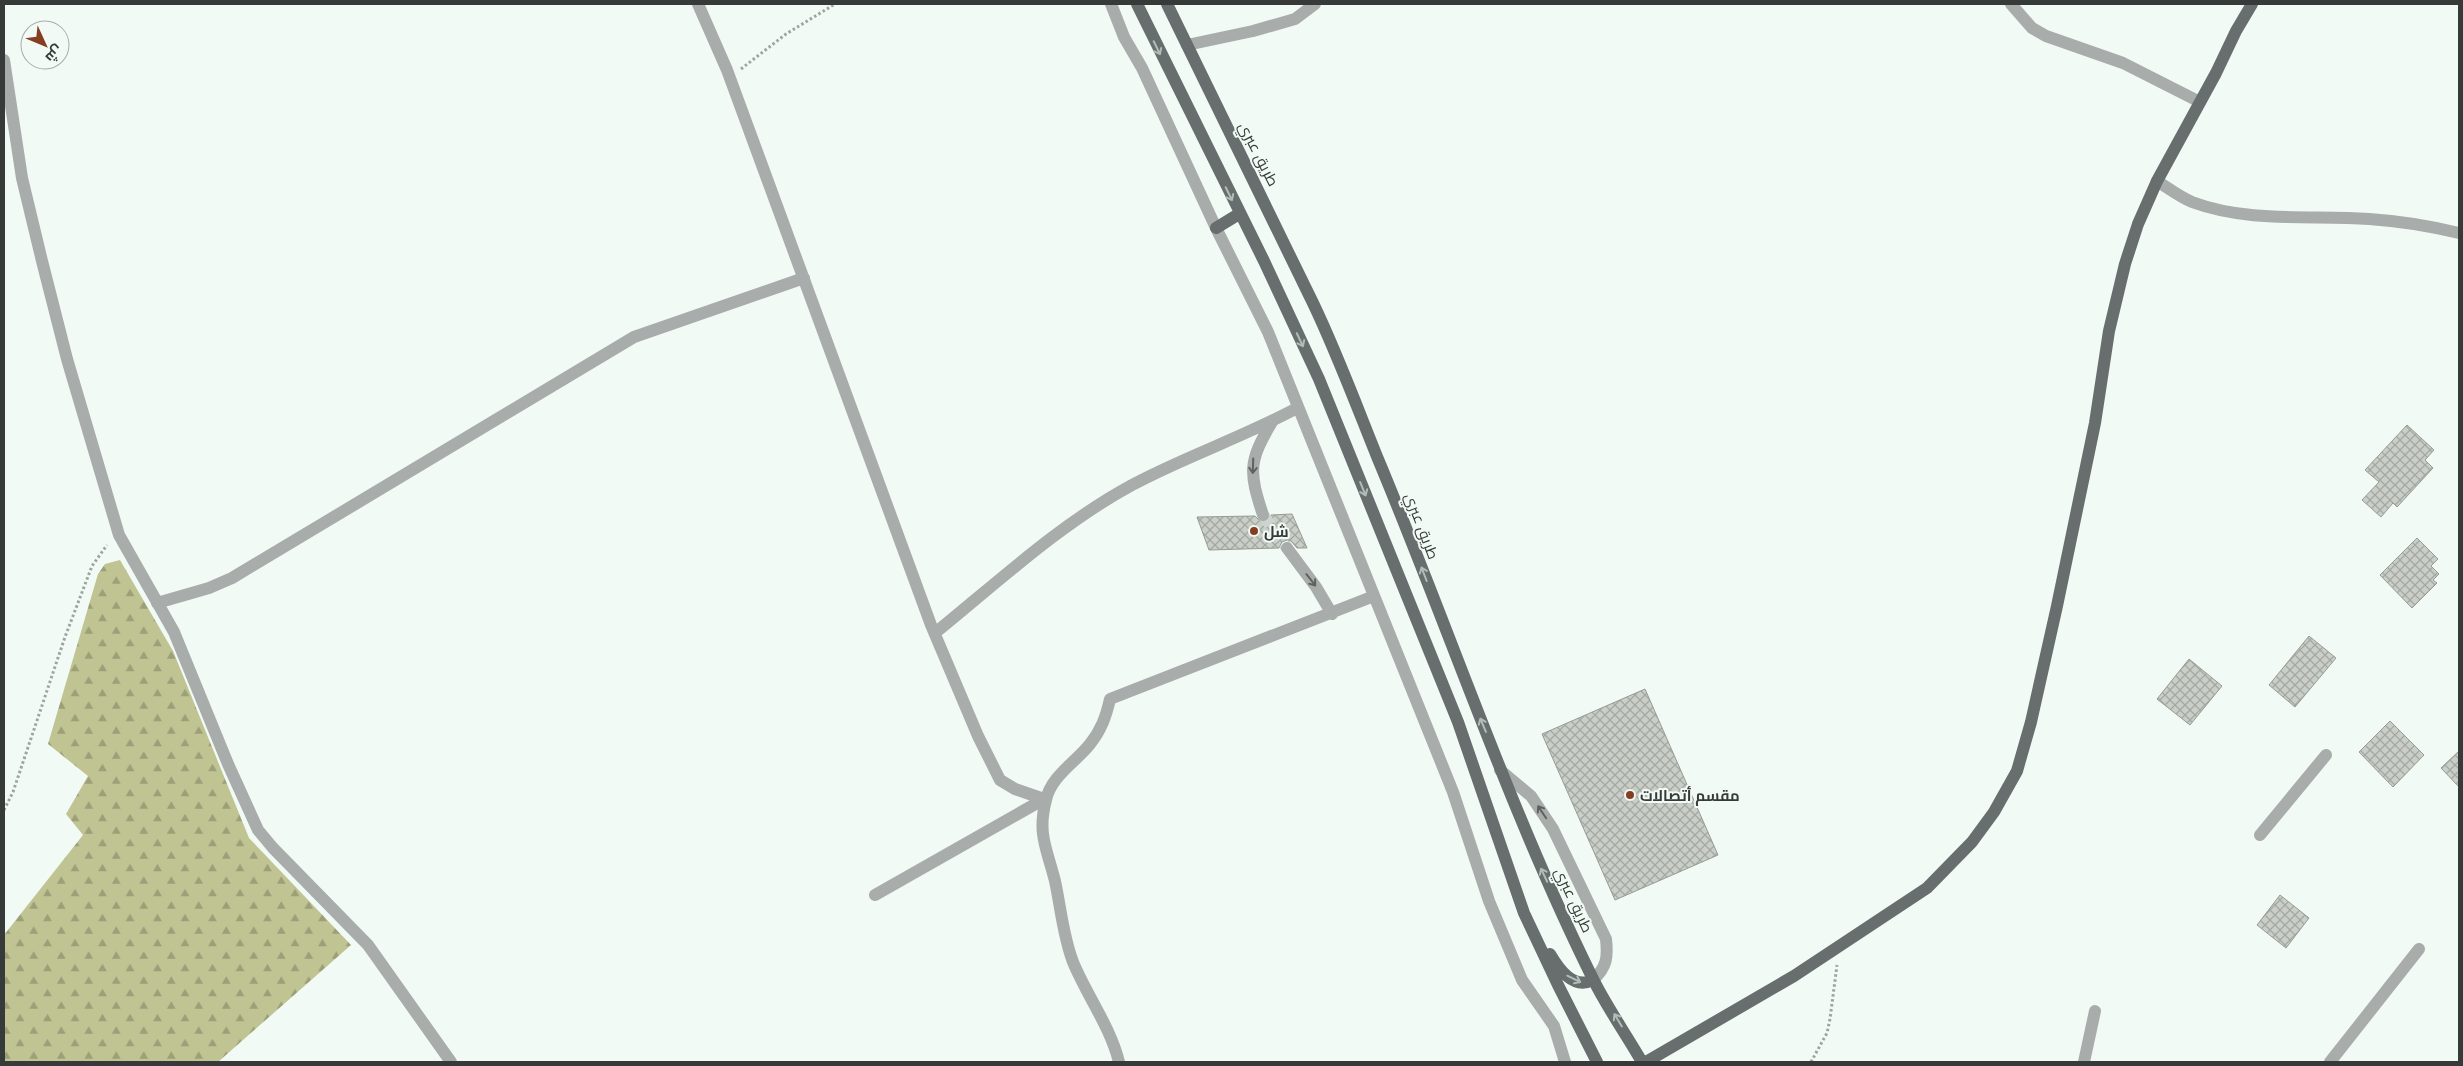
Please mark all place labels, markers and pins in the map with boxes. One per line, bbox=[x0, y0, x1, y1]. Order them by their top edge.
place label: شل bbox=[1264, 522, 1289, 541]
marker: شل bbox=[1248, 525, 1260, 537]
place label: مقسم أتصالات bbox=[1640, 786, 1740, 806]
marker: مقسم أتصالات bbox=[1624, 789, 1636, 801]

